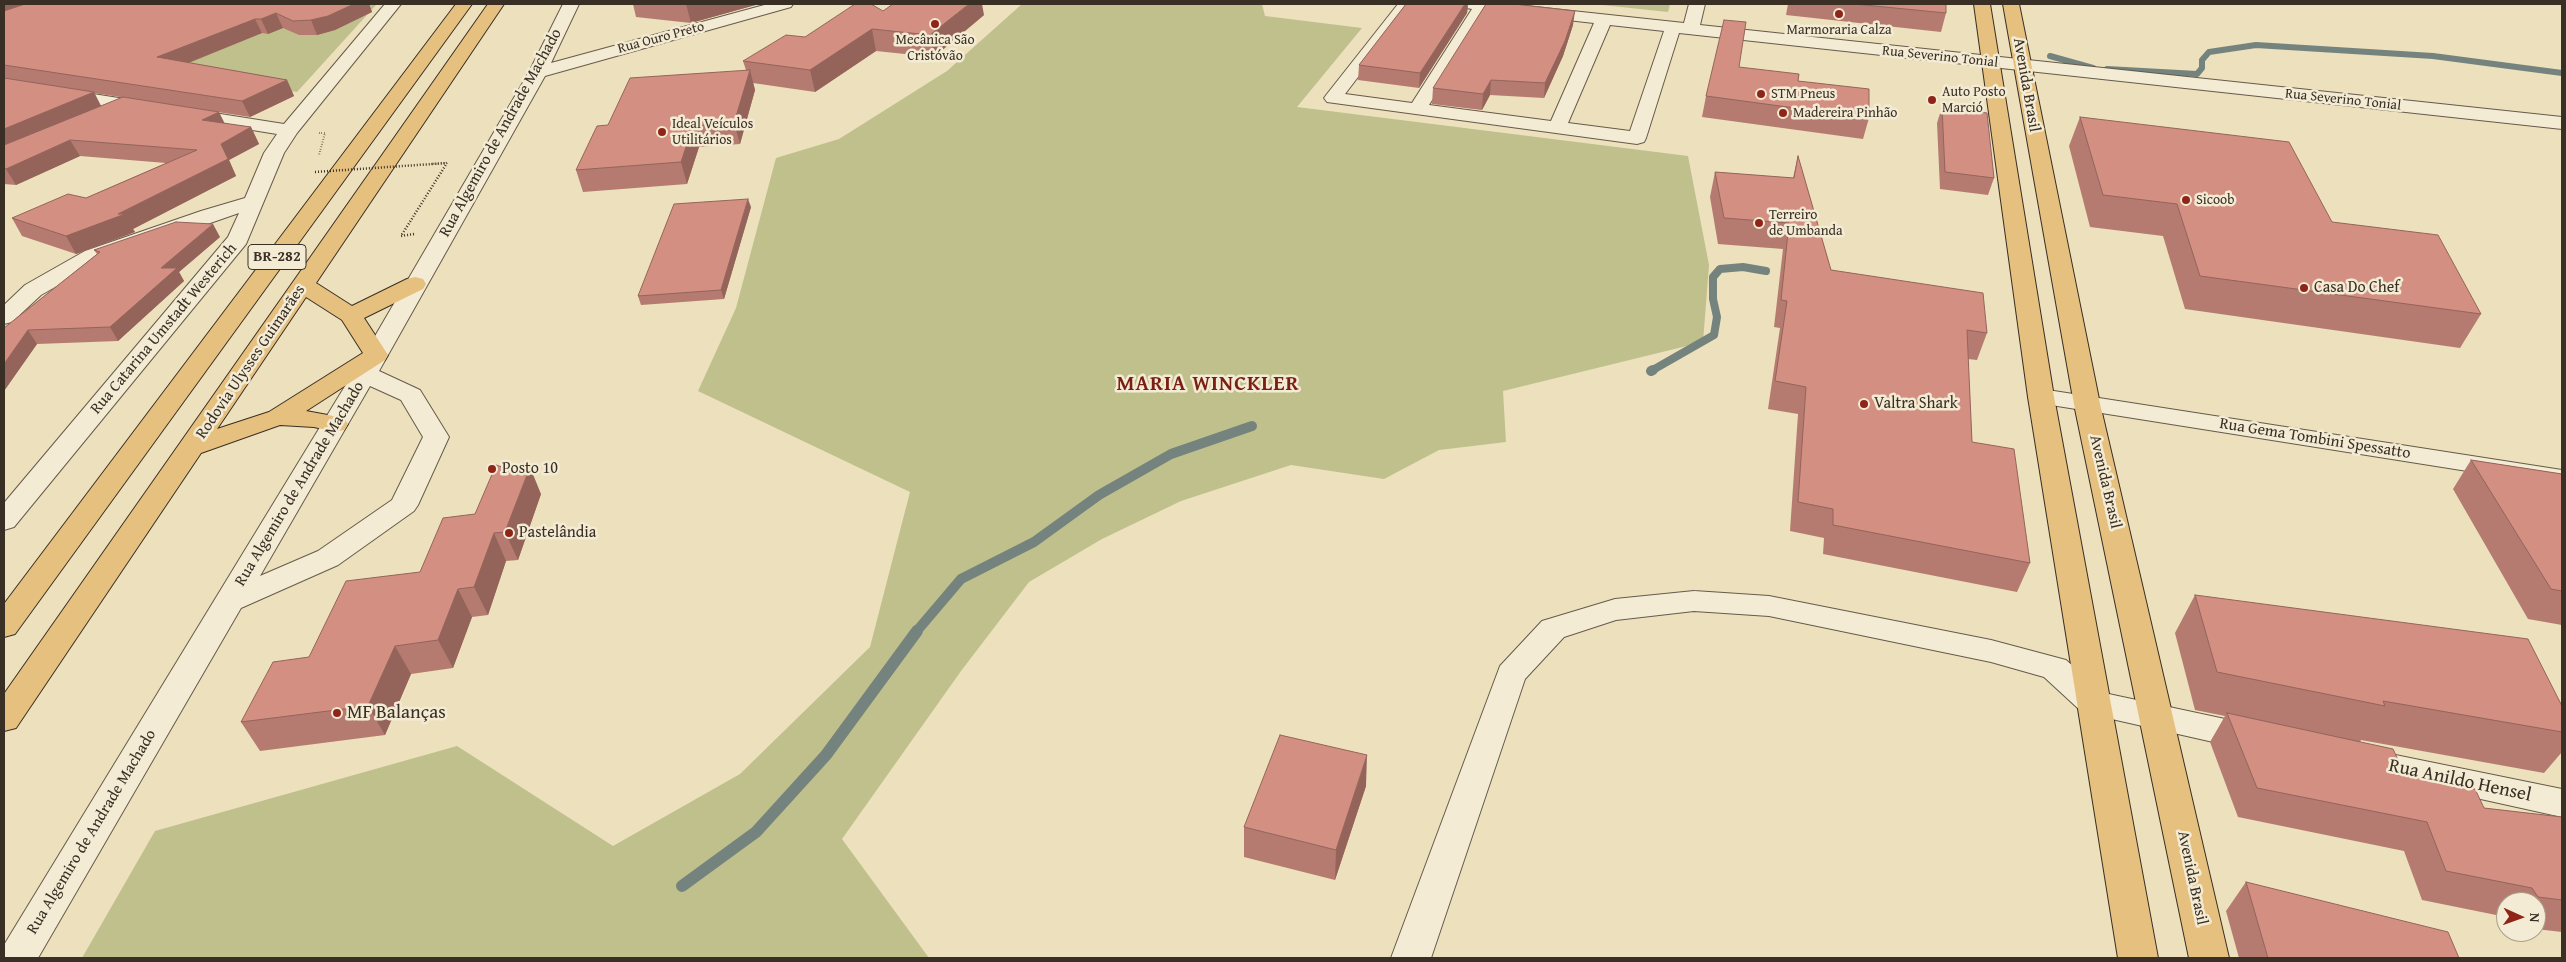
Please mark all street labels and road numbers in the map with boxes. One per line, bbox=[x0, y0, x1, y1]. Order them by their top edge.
street label: Rua Ouro Preto bbox=[616, 18, 706, 58]
street label: Rua Algemiro de Andrade Machado bbox=[436, 25, 566, 241]
street label: Avenida Brasil bbox=[2008, 36, 2044, 134]
street label: Rua Severino Tonial bbox=[1881, 43, 1999, 71]
street label: Rua Severino Tonial bbox=[2284, 86, 2402, 114]
street label: Rua Catarina Umstadt Westerich bbox=[87, 240, 241, 418]
road number: BR-282 bbox=[248, 244, 306, 270]
street label: Rodovia Ulysses Guimarães bbox=[192, 281, 310, 443]
street label: Rua Algemiro de Andrade Machado bbox=[231, 378, 369, 590]
street label: Rua Gema Tombini Spessatto bbox=[2218, 414, 2412, 464]
street label: Avenida Brasil bbox=[2085, 433, 2125, 531]
street label: Rua Algemiro de Andrade Machado bbox=[23, 726, 161, 938]
street label: Rua Anildo Hensel bbox=[2387, 755, 2533, 807]
street label: Avenida Brasil bbox=[2173, 829, 2211, 927]

